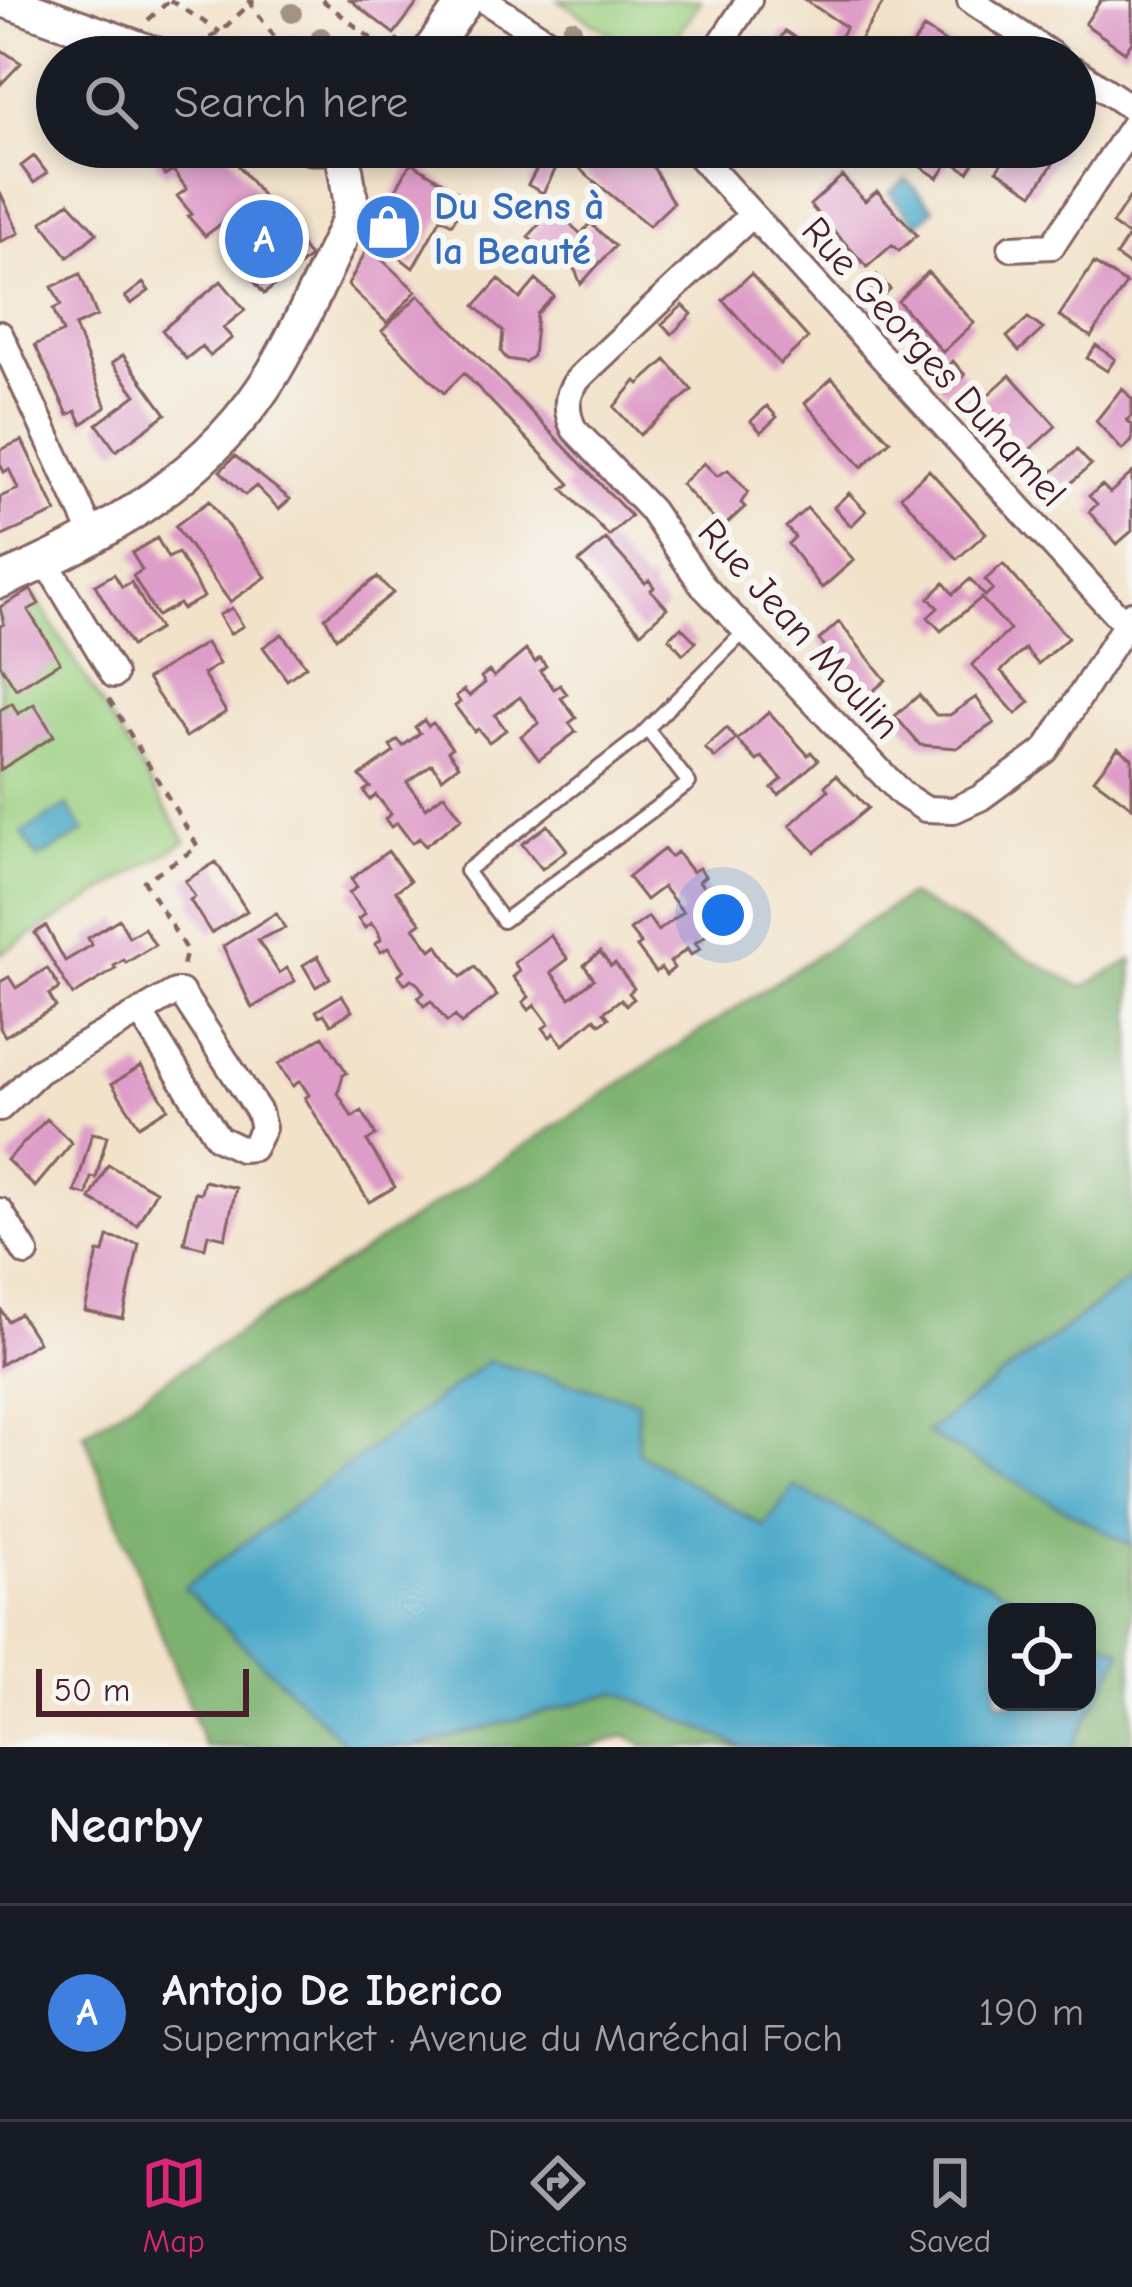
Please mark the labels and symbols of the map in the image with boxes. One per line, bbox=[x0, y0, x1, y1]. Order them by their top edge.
place label: Du Sens à la Beauté bbox=[434, 184, 604, 274]
shop icon: Du Sens à la Beauté bbox=[353, 192, 423, 262]
pin: A bbox=[225, 194, 303, 284]
street label: Rue Georges Duhamel bbox=[792, 208, 1076, 516]
street label: Rue Jean Moulin bbox=[688, 510, 909, 748]
your location bbox=[693, 885, 753, 945]
scale bar bbox=[36, 1663, 249, 1716]

